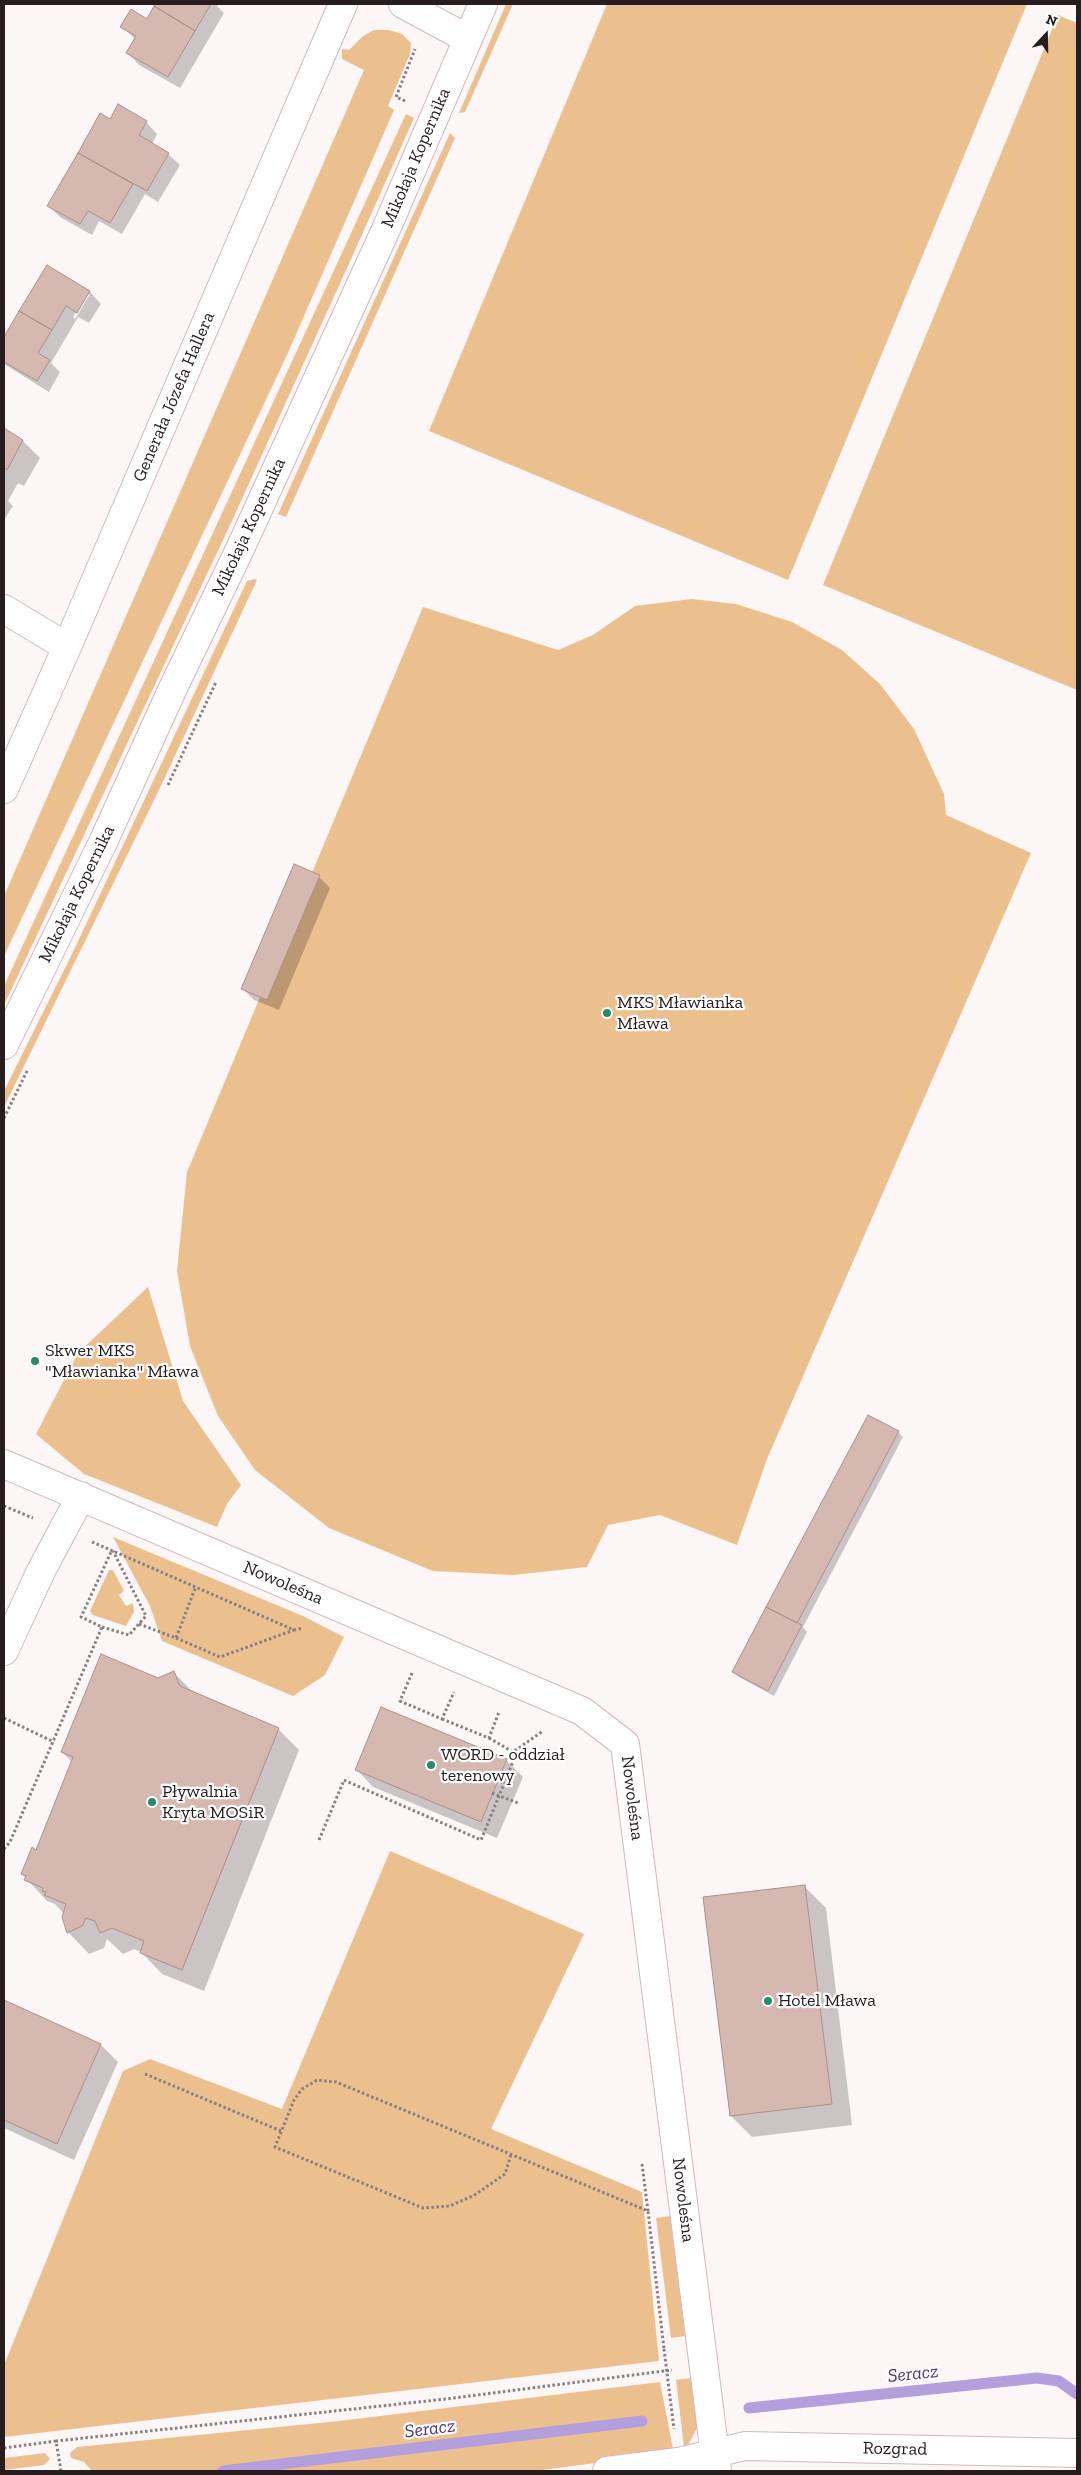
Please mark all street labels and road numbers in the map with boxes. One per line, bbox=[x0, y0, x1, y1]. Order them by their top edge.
street label: Mikołaja Kopernika bbox=[377, 85, 455, 231]
street label: Generała Józefa Hallera bbox=[128, 309, 220, 485]
street label: Mikołaja Kopernika bbox=[208, 455, 290, 599]
street label: Mikołaja Kopernika bbox=[34, 822, 120, 966]
street label: Nowoleśna bbox=[240, 1556, 326, 1610]
street label: Nowoleśna bbox=[616, 1755, 648, 1841]
street label: Nowoleśna bbox=[667, 2157, 699, 2243]
street label: Rozgrad bbox=[863, 2438, 927, 2460]

